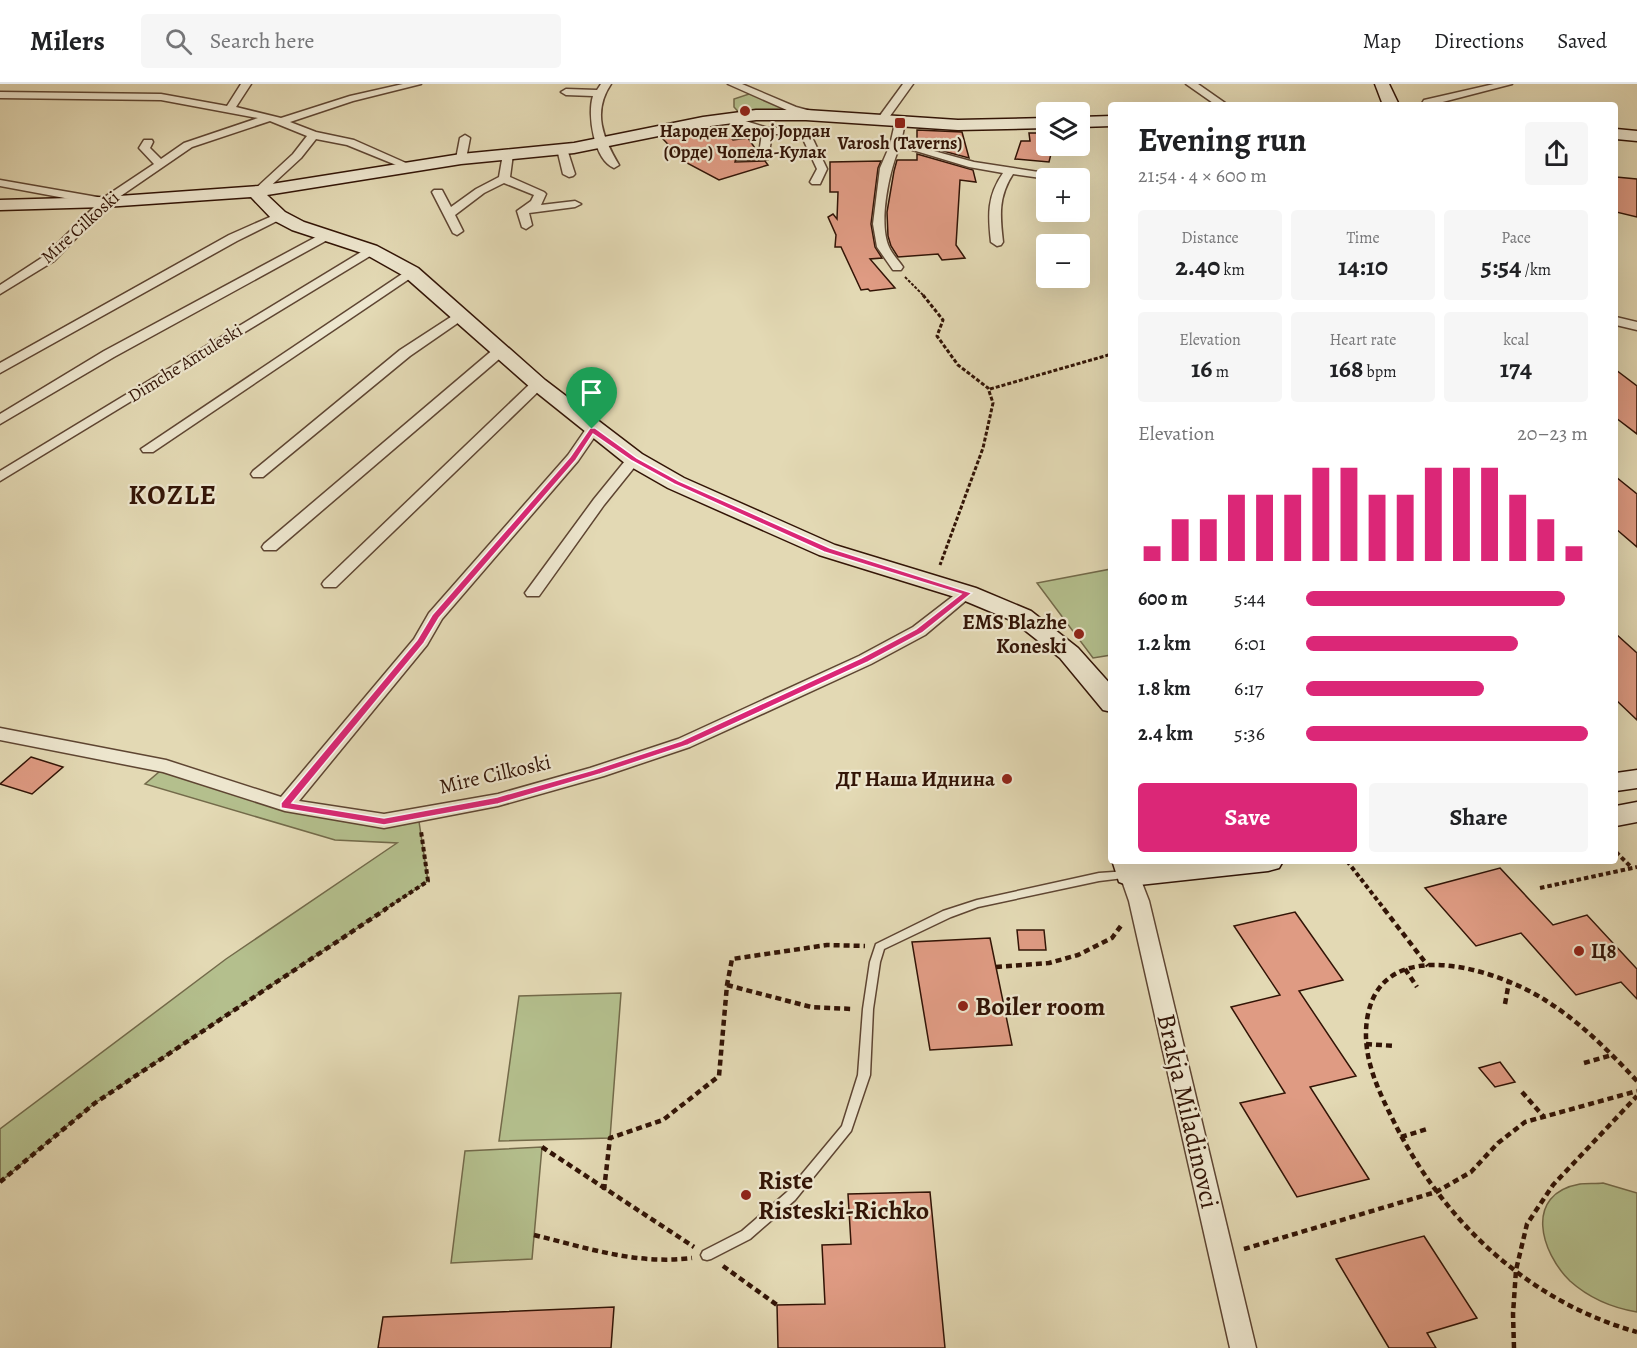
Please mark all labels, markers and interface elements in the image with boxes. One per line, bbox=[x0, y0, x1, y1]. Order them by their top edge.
search box bbox=[141, 14, 561, 68]
text: Milers bbox=[30, 22, 105, 60]
icon: search bbox=[162, 25, 195, 58]
text: Search here bbox=[210, 26, 314, 56]
text: Map bbox=[1363, 27, 1401, 55]
text: Directions bbox=[1434, 27, 1524, 55]
text: Saved bbox=[1557, 27, 1607, 55]
map controls bbox=[1036, 102, 1090, 288]
button: layers bbox=[1036, 102, 1090, 156]
marker: Народен Херој Јордан (Орде) Чопела-Кулак bbox=[738, 104, 752, 118]
marker: Varosh (Taverns) bbox=[893, 116, 907, 130]
text: Evening run bbox=[1138, 117, 1307, 162]
place label: Народен Херој Јордан (Орде) Чопела-Кулак bbox=[659, 119, 831, 164]
button: share bbox=[1525, 122, 1588, 185]
place label: Varosh (Taverns) bbox=[836, 131, 963, 155]
text: 21:54 · 4 × 600 m bbox=[1138, 162, 1267, 189]
button: + bbox=[1036, 168, 1090, 222]
street label: Mire Cilkoski bbox=[36, 185, 124, 269]
text: Distance bbox=[1181, 227, 1239, 249]
text: Time bbox=[1346, 227, 1380, 249]
text: Pace bbox=[1501, 227, 1531, 249]
button: − bbox=[1036, 234, 1090, 288]
text: 2.40 bbox=[1175, 249, 1220, 284]
text: 14:10 bbox=[1338, 249, 1388, 284]
text: 5:54 bbox=[1481, 249, 1521, 284]
text: km bbox=[1220, 259, 1245, 281]
text: /km bbox=[1521, 259, 1551, 281]
street label: Dimche Antuleski bbox=[123, 318, 247, 408]
text: Elevation bbox=[1179, 329, 1241, 351]
text: Heart rate bbox=[1330, 329, 1396, 351]
text: kcal bbox=[1503, 329, 1529, 351]
text: 16 bbox=[1191, 351, 1212, 386]
text: 168 bbox=[1330, 351, 1363, 386]
text: 174 bbox=[1500, 351, 1532, 386]
text: m bbox=[1212, 361, 1229, 383]
text: bpm bbox=[1363, 361, 1397, 383]
pin bbox=[566, 367, 617, 429]
icon: arrive bbox=[575, 376, 608, 409]
text: Elevation bbox=[1138, 420, 1215, 447]
text: 20–23 m bbox=[1517, 420, 1588, 447]
district label: KOZLE bbox=[129, 477, 217, 513]
text: 600 m bbox=[1138, 585, 1188, 612]
text: 5:44 bbox=[1234, 585, 1265, 612]
place label: EMS Blazhe Koneski bbox=[962, 608, 1067, 660]
marker: EMS Blazhe Koneski bbox=[1072, 627, 1086, 641]
text: 1.2 km bbox=[1138, 630, 1191, 657]
text: 6:01 bbox=[1234, 630, 1266, 657]
text: 1.8 km bbox=[1138, 675, 1191, 702]
text: 6:17 bbox=[1234, 675, 1263, 702]
text: 2.4 km bbox=[1138, 720, 1193, 747]
text: 5:36 bbox=[1234, 720, 1265, 747]
street label: Mire Cilkoski bbox=[436, 748, 554, 800]
place label: ДГ Наша Иднина bbox=[836, 765, 995, 793]
marker: ДГ Наша Иднина bbox=[1000, 772, 1014, 786]
button: Save bbox=[1138, 783, 1357, 852]
button: Share bbox=[1369, 783, 1588, 852]
place label: Ц8 bbox=[1591, 937, 1616, 965]
marker: Ц8 bbox=[1572, 944, 1586, 958]
place label: Boiler room bbox=[975, 989, 1105, 1024]
marker: Boiler room bbox=[956, 999, 970, 1013]
street label: Brakja Miladinovci bbox=[1149, 1010, 1227, 1212]
place label: Riste Risteski-Richko bbox=[758, 1163, 929, 1228]
marker: Riste Risteski-Richko bbox=[739, 1188, 753, 1202]

